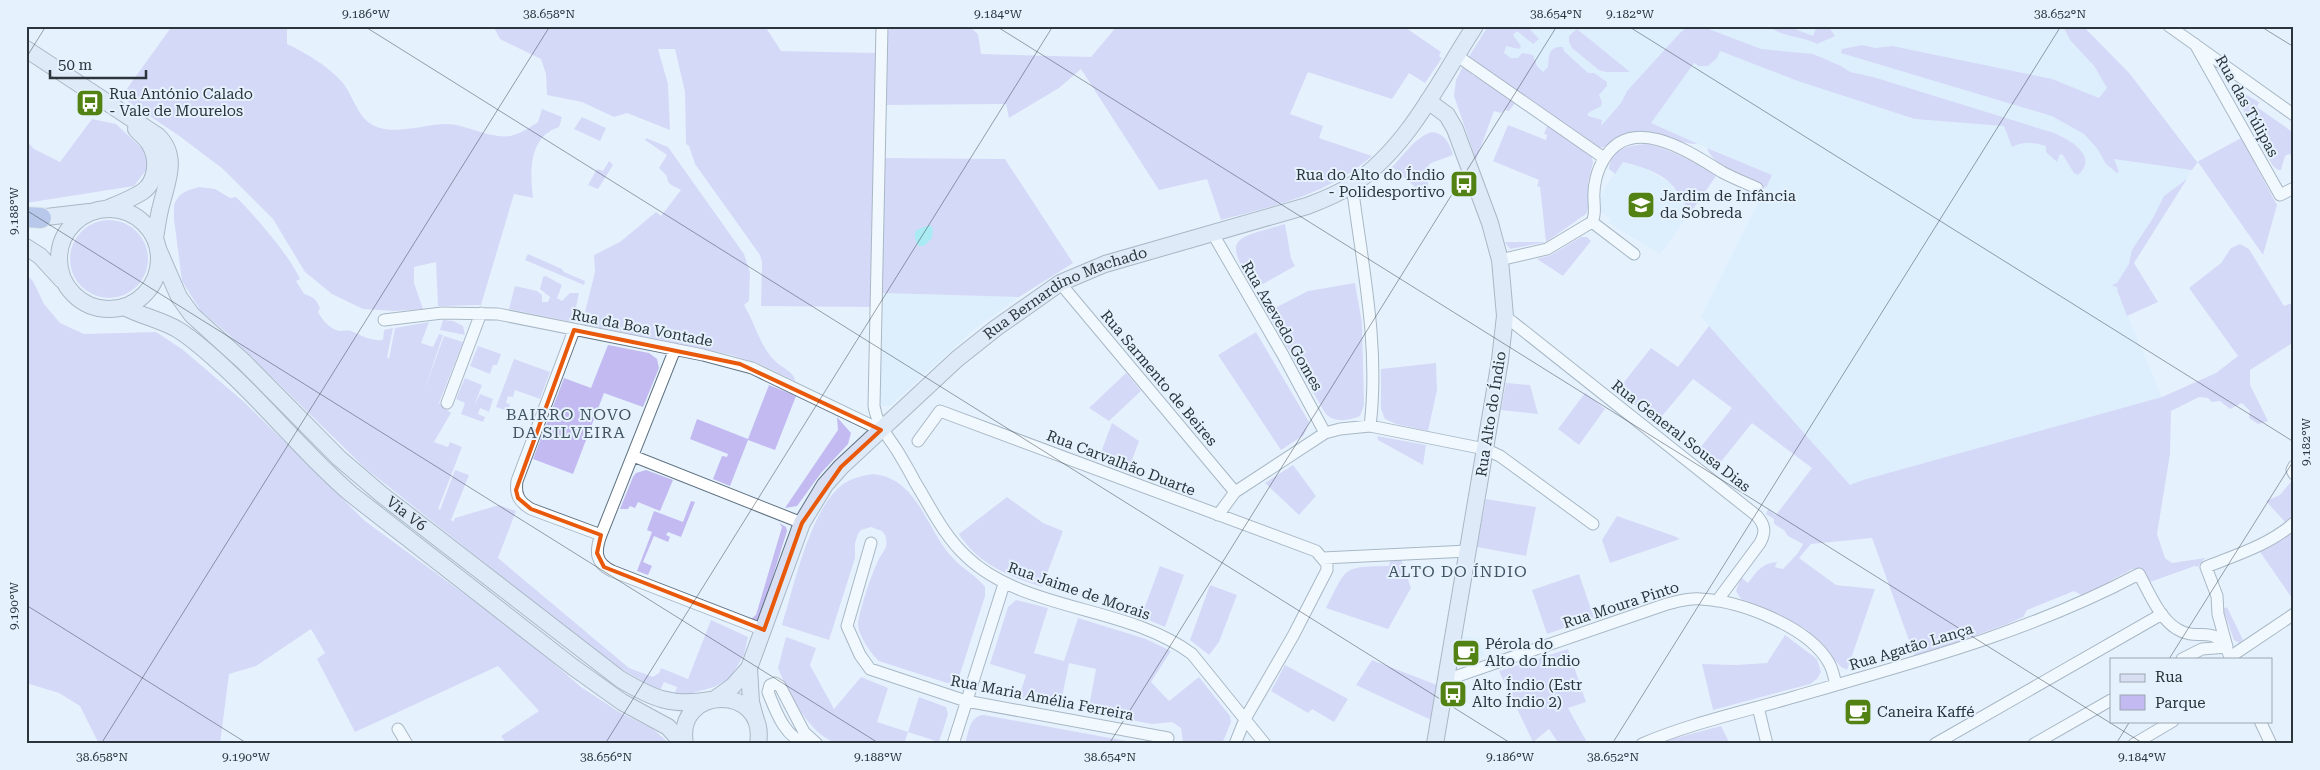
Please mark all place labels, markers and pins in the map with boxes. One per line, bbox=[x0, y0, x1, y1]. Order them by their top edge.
place label: Rua António Calado - Vale de Mourelos bbox=[109, 85, 253, 120]
bus stop icon: Rua António Calado - Vale de Mourelos bbox=[75, 88, 105, 118]
place label: Rua do Alto do Índio - Polidesportivo bbox=[1296, 166, 1445, 201]
bus stop icon: Rua do Alto do Índio - Polidesportivo bbox=[1449, 169, 1479, 199]
place label: Jardim de Infância da Sobreda bbox=[1660, 187, 1796, 222]
school or university icon: Jardim de Infância da Sobreda bbox=[1626, 190, 1656, 220]
place label: Pérola do Alto do Índio bbox=[1485, 635, 1580, 670]
cafe icon: Pérola do Alto do Índio bbox=[1451, 638, 1481, 668]
place label: Alto Índio (Estr Alto Índio 2) bbox=[1472, 676, 1582, 711]
bus stop icon: Alto Índio (Estr Alto Índio 2) bbox=[1438, 679, 1468, 709]
cafe icon: Caneira Kaffé bbox=[1843, 697, 1873, 727]
place label: Caneira Kaffé bbox=[1877, 703, 1974, 721]

